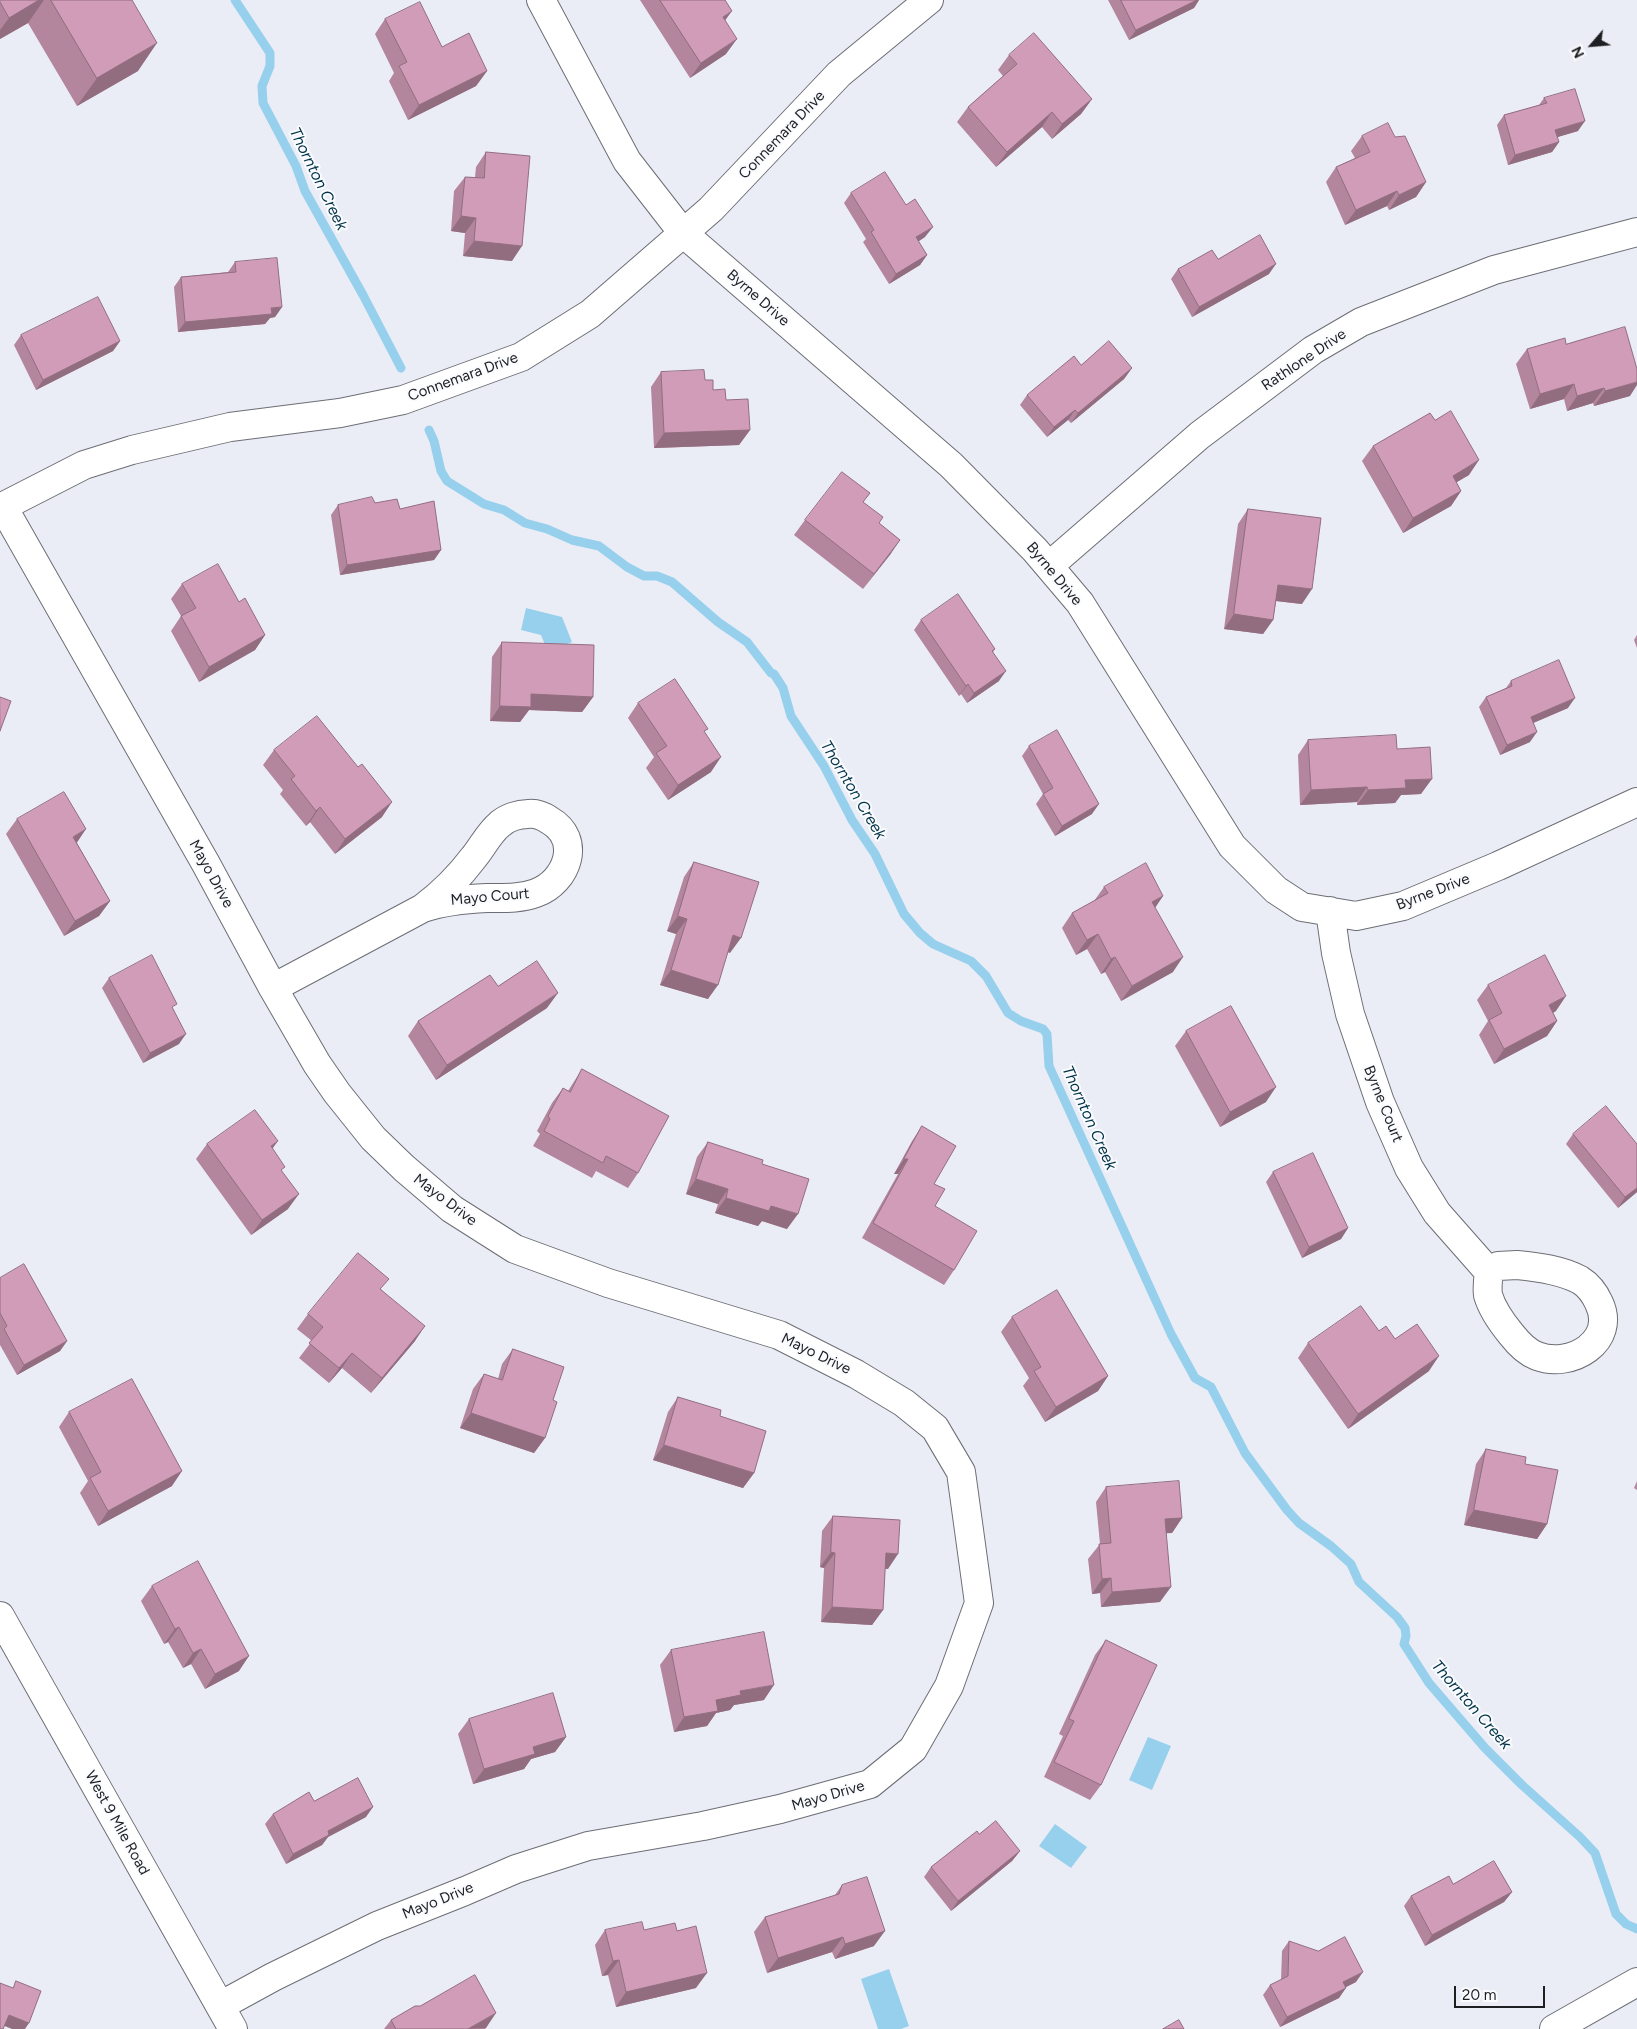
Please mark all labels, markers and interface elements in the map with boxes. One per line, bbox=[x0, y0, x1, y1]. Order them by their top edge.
north arrow bbox=[1567, 20, 1617, 70]
text: N bbox=[1568, 43, 1588, 61]
street label: Connemara Drive bbox=[735, 87, 829, 183]
water label: Thornton Creek bbox=[285, 124, 351, 234]
street label: Byrne Drive bbox=[723, 266, 793, 330]
street label: Rathlone Drive bbox=[1258, 325, 1350, 395]
street label: Connemara Drive bbox=[405, 349, 521, 405]
street label: Byrne Drive bbox=[1022, 539, 1086, 609]
water label: Thornton Creek bbox=[816, 737, 890, 843]
street label: Mayo Drive bbox=[185, 837, 237, 911]
street label: Byrne Drive bbox=[1394, 870, 1472, 914]
street label: Mayo Court bbox=[450, 885, 530, 909]
water label: Thornton Creek bbox=[1057, 1063, 1121, 1173]
street label: Byrne Court bbox=[1359, 1063, 1407, 1145]
street label: Mayo Drive bbox=[410, 1170, 480, 1230]
street label: Mayo Drive bbox=[778, 1329, 854, 1379]
water label: Thornton Creek bbox=[1427, 1656, 1515, 1754]
street label: West 9 Mile Road bbox=[81, 1768, 153, 1878]
street label: Mayo Drive bbox=[789, 1777, 867, 1815]
street label: Mayo Drive bbox=[400, 1879, 476, 1923]
scale bar bbox=[1457, 1976, 1548, 2008]
text: 20 m bbox=[1462, 1986, 1496, 2004]

